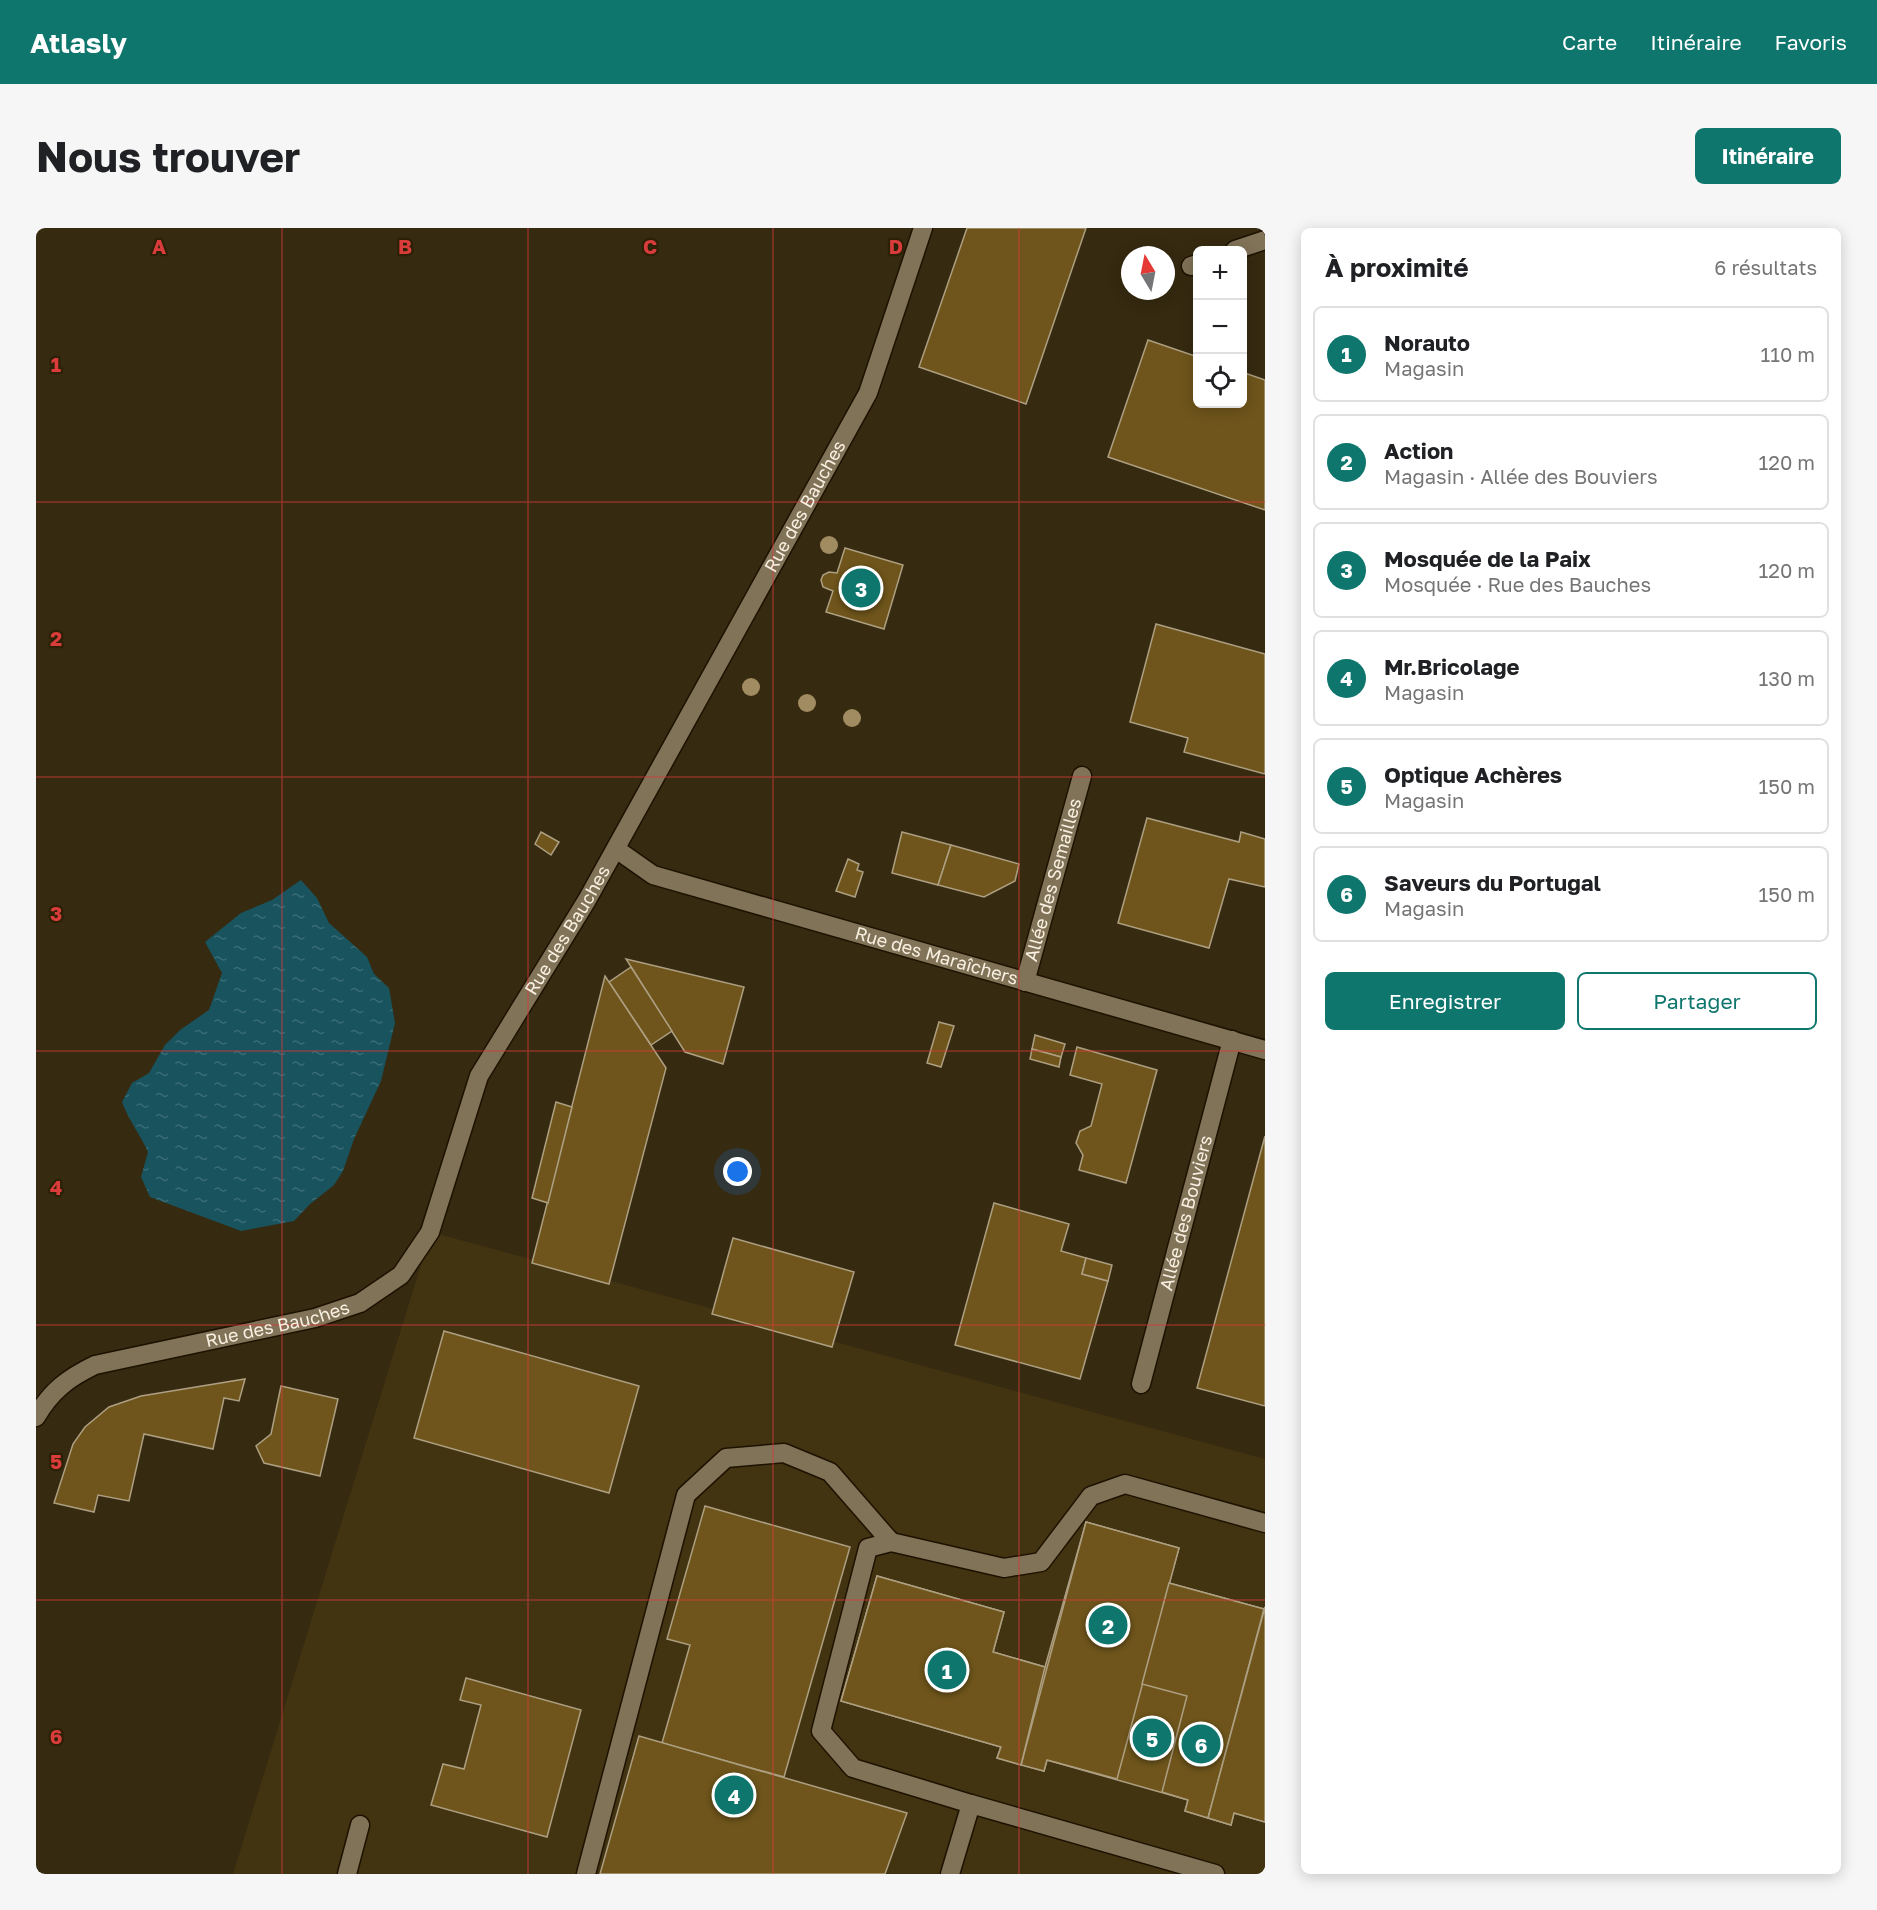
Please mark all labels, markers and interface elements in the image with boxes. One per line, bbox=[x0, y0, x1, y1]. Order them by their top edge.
text: Atlasly bbox=[30, 26, 127, 59]
text: Carte bbox=[1562, 29, 1617, 55]
text: Itinéraire bbox=[1650, 29, 1742, 55]
text: Favoris bbox=[1775, 29, 1847, 55]
button: Itinéraire bbox=[1695, 128, 1841, 184]
text: Nous trouver bbox=[36, 131, 300, 181]
text: A bbox=[152, 234, 166, 258]
text: B bbox=[398, 234, 412, 258]
text: C bbox=[643, 234, 657, 258]
text: D bbox=[889, 234, 903, 258]
north arrow bbox=[1121, 246, 1175, 300]
map controls bbox=[1193, 246, 1247, 408]
button: + bbox=[1193, 246, 1247, 300]
text: À proximité bbox=[1325, 252, 1469, 283]
text: 6 résultats bbox=[1714, 255, 1817, 279]
button: − bbox=[1193, 300, 1247, 354]
text: Norauto bbox=[1384, 329, 1470, 356]
text: 1 bbox=[1341, 342, 1352, 366]
text: 110 m bbox=[1761, 342, 1815, 366]
text: 1 bbox=[51, 352, 61, 376]
button: locate bbox=[1193, 354, 1247, 408]
text: Magasin bbox=[1384, 356, 1464, 380]
street label: Rue des Bauches bbox=[759, 436, 850, 576]
text: Action bbox=[1384, 437, 1453, 464]
text: 2 bbox=[1340, 450, 1353, 474]
text: 120 m bbox=[1759, 450, 1815, 474]
text: Magasin · Allée des Bouviers bbox=[1384, 464, 1658, 488]
text: Mosquée de la Paix bbox=[1384, 545, 1591, 572]
text: 3 bbox=[1340, 558, 1353, 582]
text: 120 m bbox=[1759, 558, 1815, 582]
pin: 3 bbox=[842, 566, 880, 610]
text: Mosquée · Rue des Bauches bbox=[1384, 572, 1651, 596]
text: 2 bbox=[50, 626, 62, 650]
text: Mr.Bricolage bbox=[1384, 653, 1520, 680]
text: 4 bbox=[1340, 666, 1353, 690]
text: 130 m bbox=[1759, 666, 1815, 690]
text: Magasin bbox=[1384, 680, 1464, 704]
text: Optique Achères bbox=[1384, 761, 1562, 788]
text: 5 bbox=[1340, 774, 1353, 798]
text: 150 m bbox=[1759, 774, 1815, 798]
text: Magasin bbox=[1384, 788, 1464, 812]
street label: Allée des Semailles bbox=[1019, 796, 1085, 964]
street label: Rue des Bauches bbox=[519, 861, 614, 999]
text: Saveurs du Portugal bbox=[1384, 869, 1601, 896]
text: 6 bbox=[1340, 882, 1353, 906]
text: 150 m bbox=[1759, 882, 1815, 906]
text: Magasin bbox=[1384, 896, 1464, 920]
text: 3 bbox=[50, 901, 62, 925]
street label: Rue des Maraîchers bbox=[853, 921, 1021, 989]
button: Enregistrer bbox=[1325, 972, 1565, 1030]
button: Partager bbox=[1577, 972, 1817, 1030]
street label: Allée des Bouviers bbox=[1154, 1133, 1216, 1293]
your location bbox=[723, 1157, 752, 1186]
text: 4 bbox=[50, 1175, 62, 1199]
street label: Rue des Bauches bbox=[203, 1295, 352, 1351]
text: 5 bbox=[50, 1449, 62, 1473]
pin: 2 bbox=[1088, 1602, 1128, 1648]
pin: 1 bbox=[928, 1648, 966, 1692]
pin: 5 bbox=[1132, 1716, 1172, 1760]
pin: 6 bbox=[1182, 1722, 1220, 1766]
text: 6 bbox=[50, 1724, 62, 1748]
pin: 4 bbox=[714, 1772, 754, 1818]

